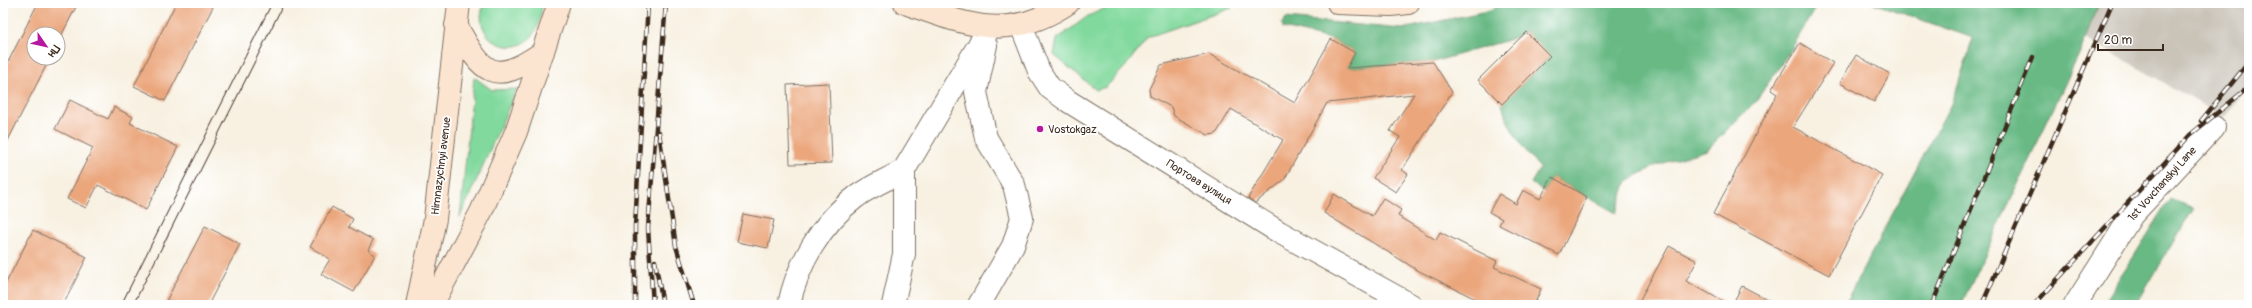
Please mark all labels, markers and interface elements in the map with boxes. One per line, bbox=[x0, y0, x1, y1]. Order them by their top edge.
north arrow bbox=[26, 26, 66, 66]
scale bar bbox=[2098, 26, 2163, 52]
text: 20 m bbox=[2104, 33, 2133, 48]
text: Пн bbox=[45, 43, 63, 60]
street label: Himnazychnyi avenue bbox=[429, 116, 454, 216]
place label: Vostokgaz bbox=[1048, 123, 1097, 136]
marker: Vostokgaz bbox=[1035, 124, 1045, 134]
street label: 1st Vovchanskyi Lane bbox=[2125, 143, 2199, 224]
street label: Портова вулиця bbox=[1164, 157, 1234, 207]

